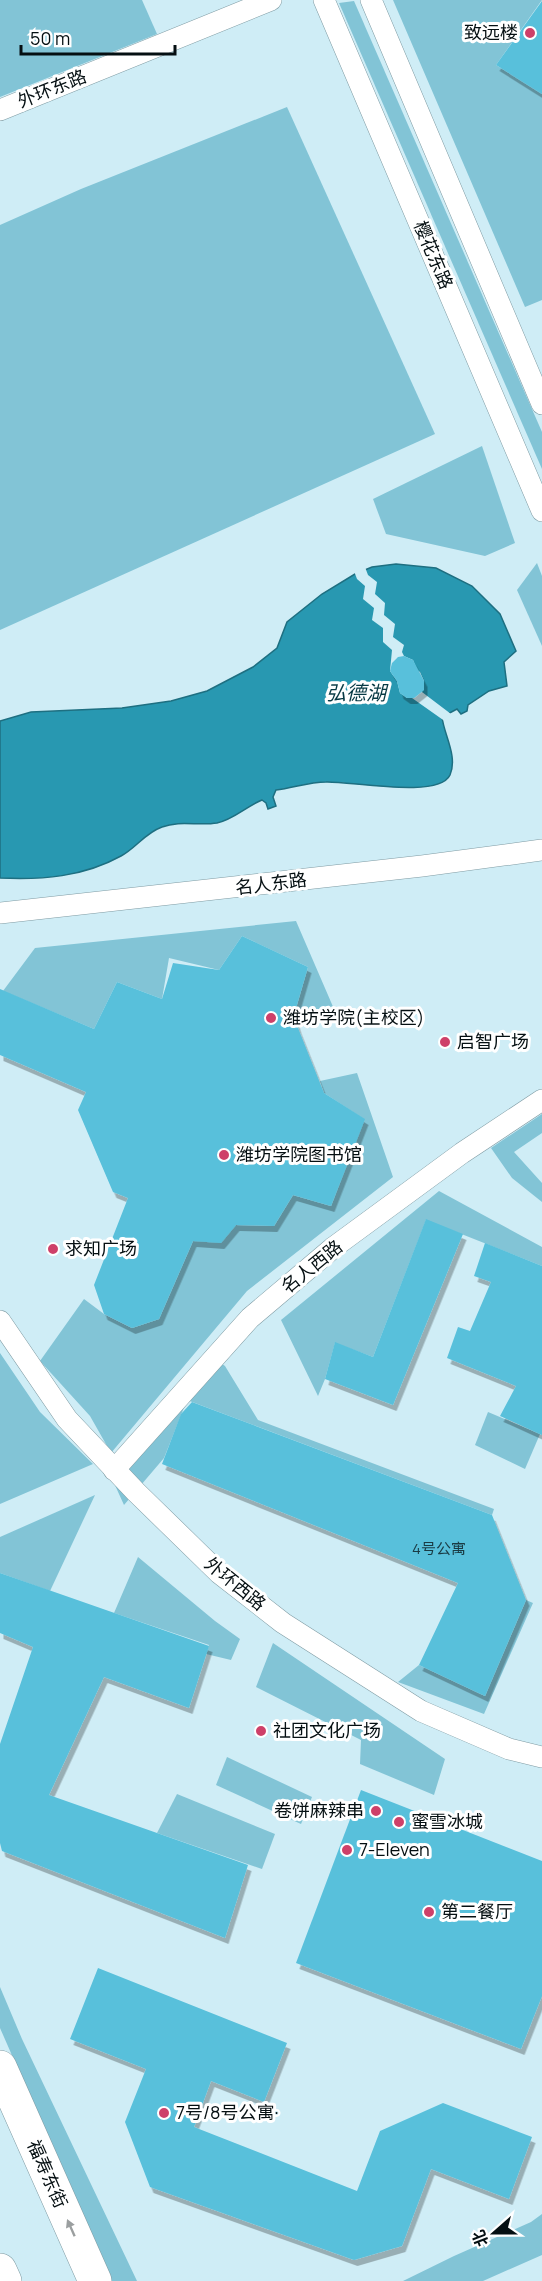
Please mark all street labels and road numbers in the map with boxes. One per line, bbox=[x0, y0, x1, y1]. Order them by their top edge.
street label: 外环东路 bbox=[14, 63, 89, 113]
street label: 樱花东路 bbox=[409, 217, 459, 292]
street label: 名人东路 bbox=[234, 867, 308, 899]
street label: 名人西路 bbox=[276, 1234, 347, 1298]
street label: 外环西路 bbox=[200, 1551, 271, 1615]
street label: 福寿东街 bbox=[22, 2136, 74, 2211]

